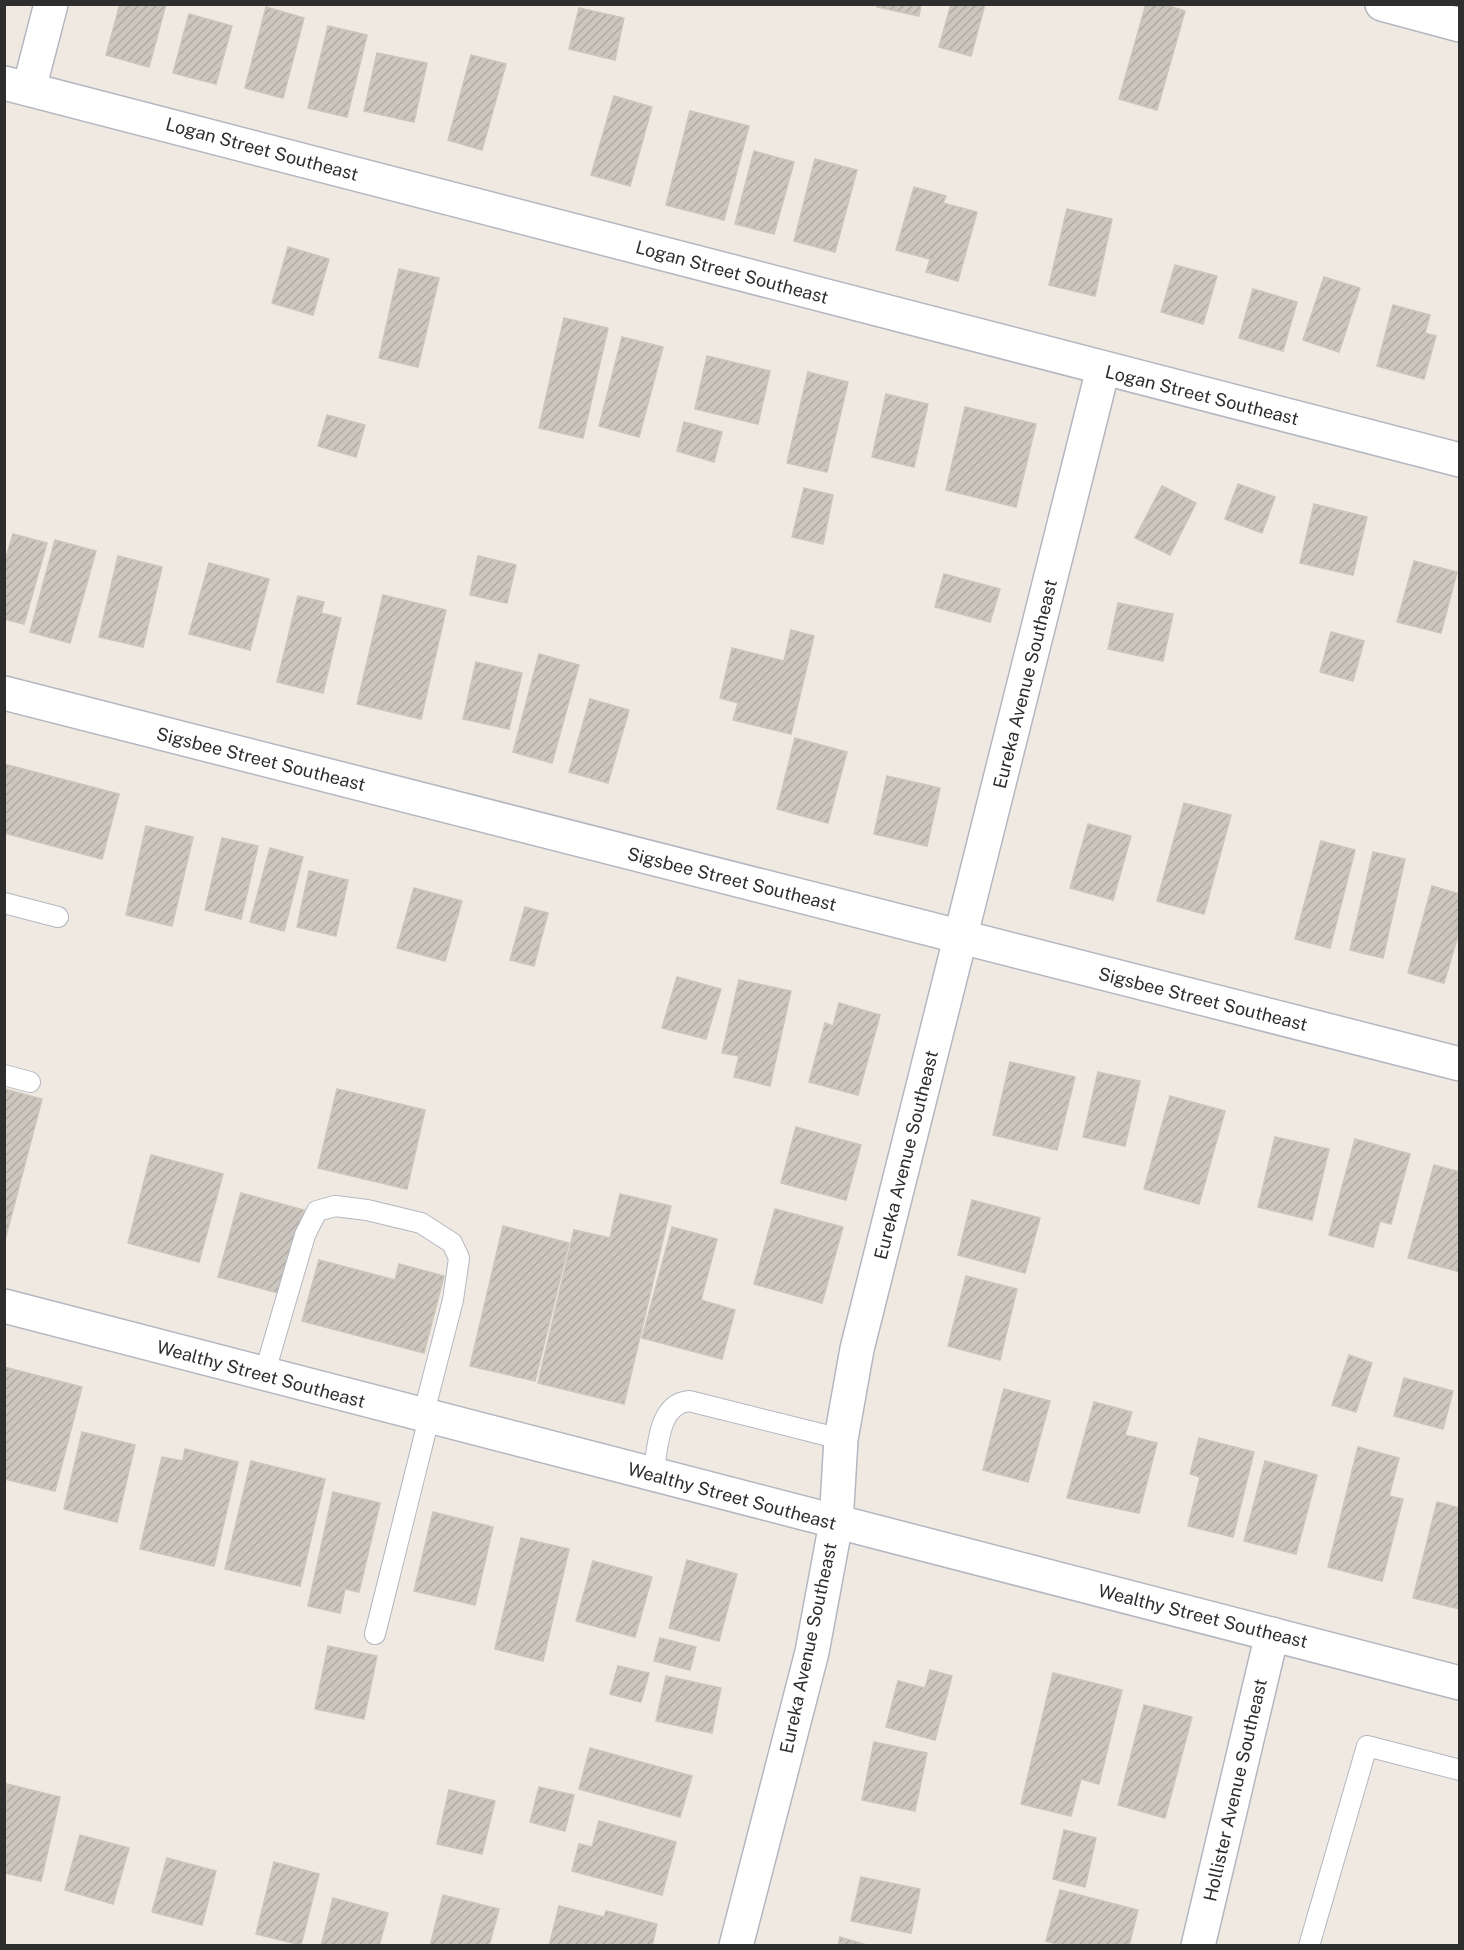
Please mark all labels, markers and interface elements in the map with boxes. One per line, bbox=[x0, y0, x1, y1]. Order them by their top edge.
street label: Logan Street Southeast bbox=[163, 113, 361, 185]
street label: Logan Street Southeast bbox=[633, 236, 831, 308]
street label: Logan Street Southeast bbox=[1103, 361, 1301, 429]
street label: Eureka Avenue Southeast bbox=[989, 577, 1061, 791]
street label: Sigsbee Street Southeast bbox=[154, 723, 368, 795]
street label: Sigsbee Street Southeast bbox=[625, 843, 839, 915]
street label: Sigsbee Street Southeast bbox=[1096, 963, 1310, 1035]
street label: Eureka Avenue Southeast bbox=[870, 1048, 942, 1262]
street label: Wealthy Street Southeast bbox=[154, 1336, 368, 1412]
street label: Wealthy Street Southeast bbox=[625, 1458, 839, 1534]
street label: Eureka Avenue Southeast bbox=[775, 1541, 841, 1755]
street label: Wealthy Street Southeast bbox=[1096, 1580, 1310, 1652]
street label: Hollister Avenue Southeast bbox=[1199, 1677, 1271, 1903]

